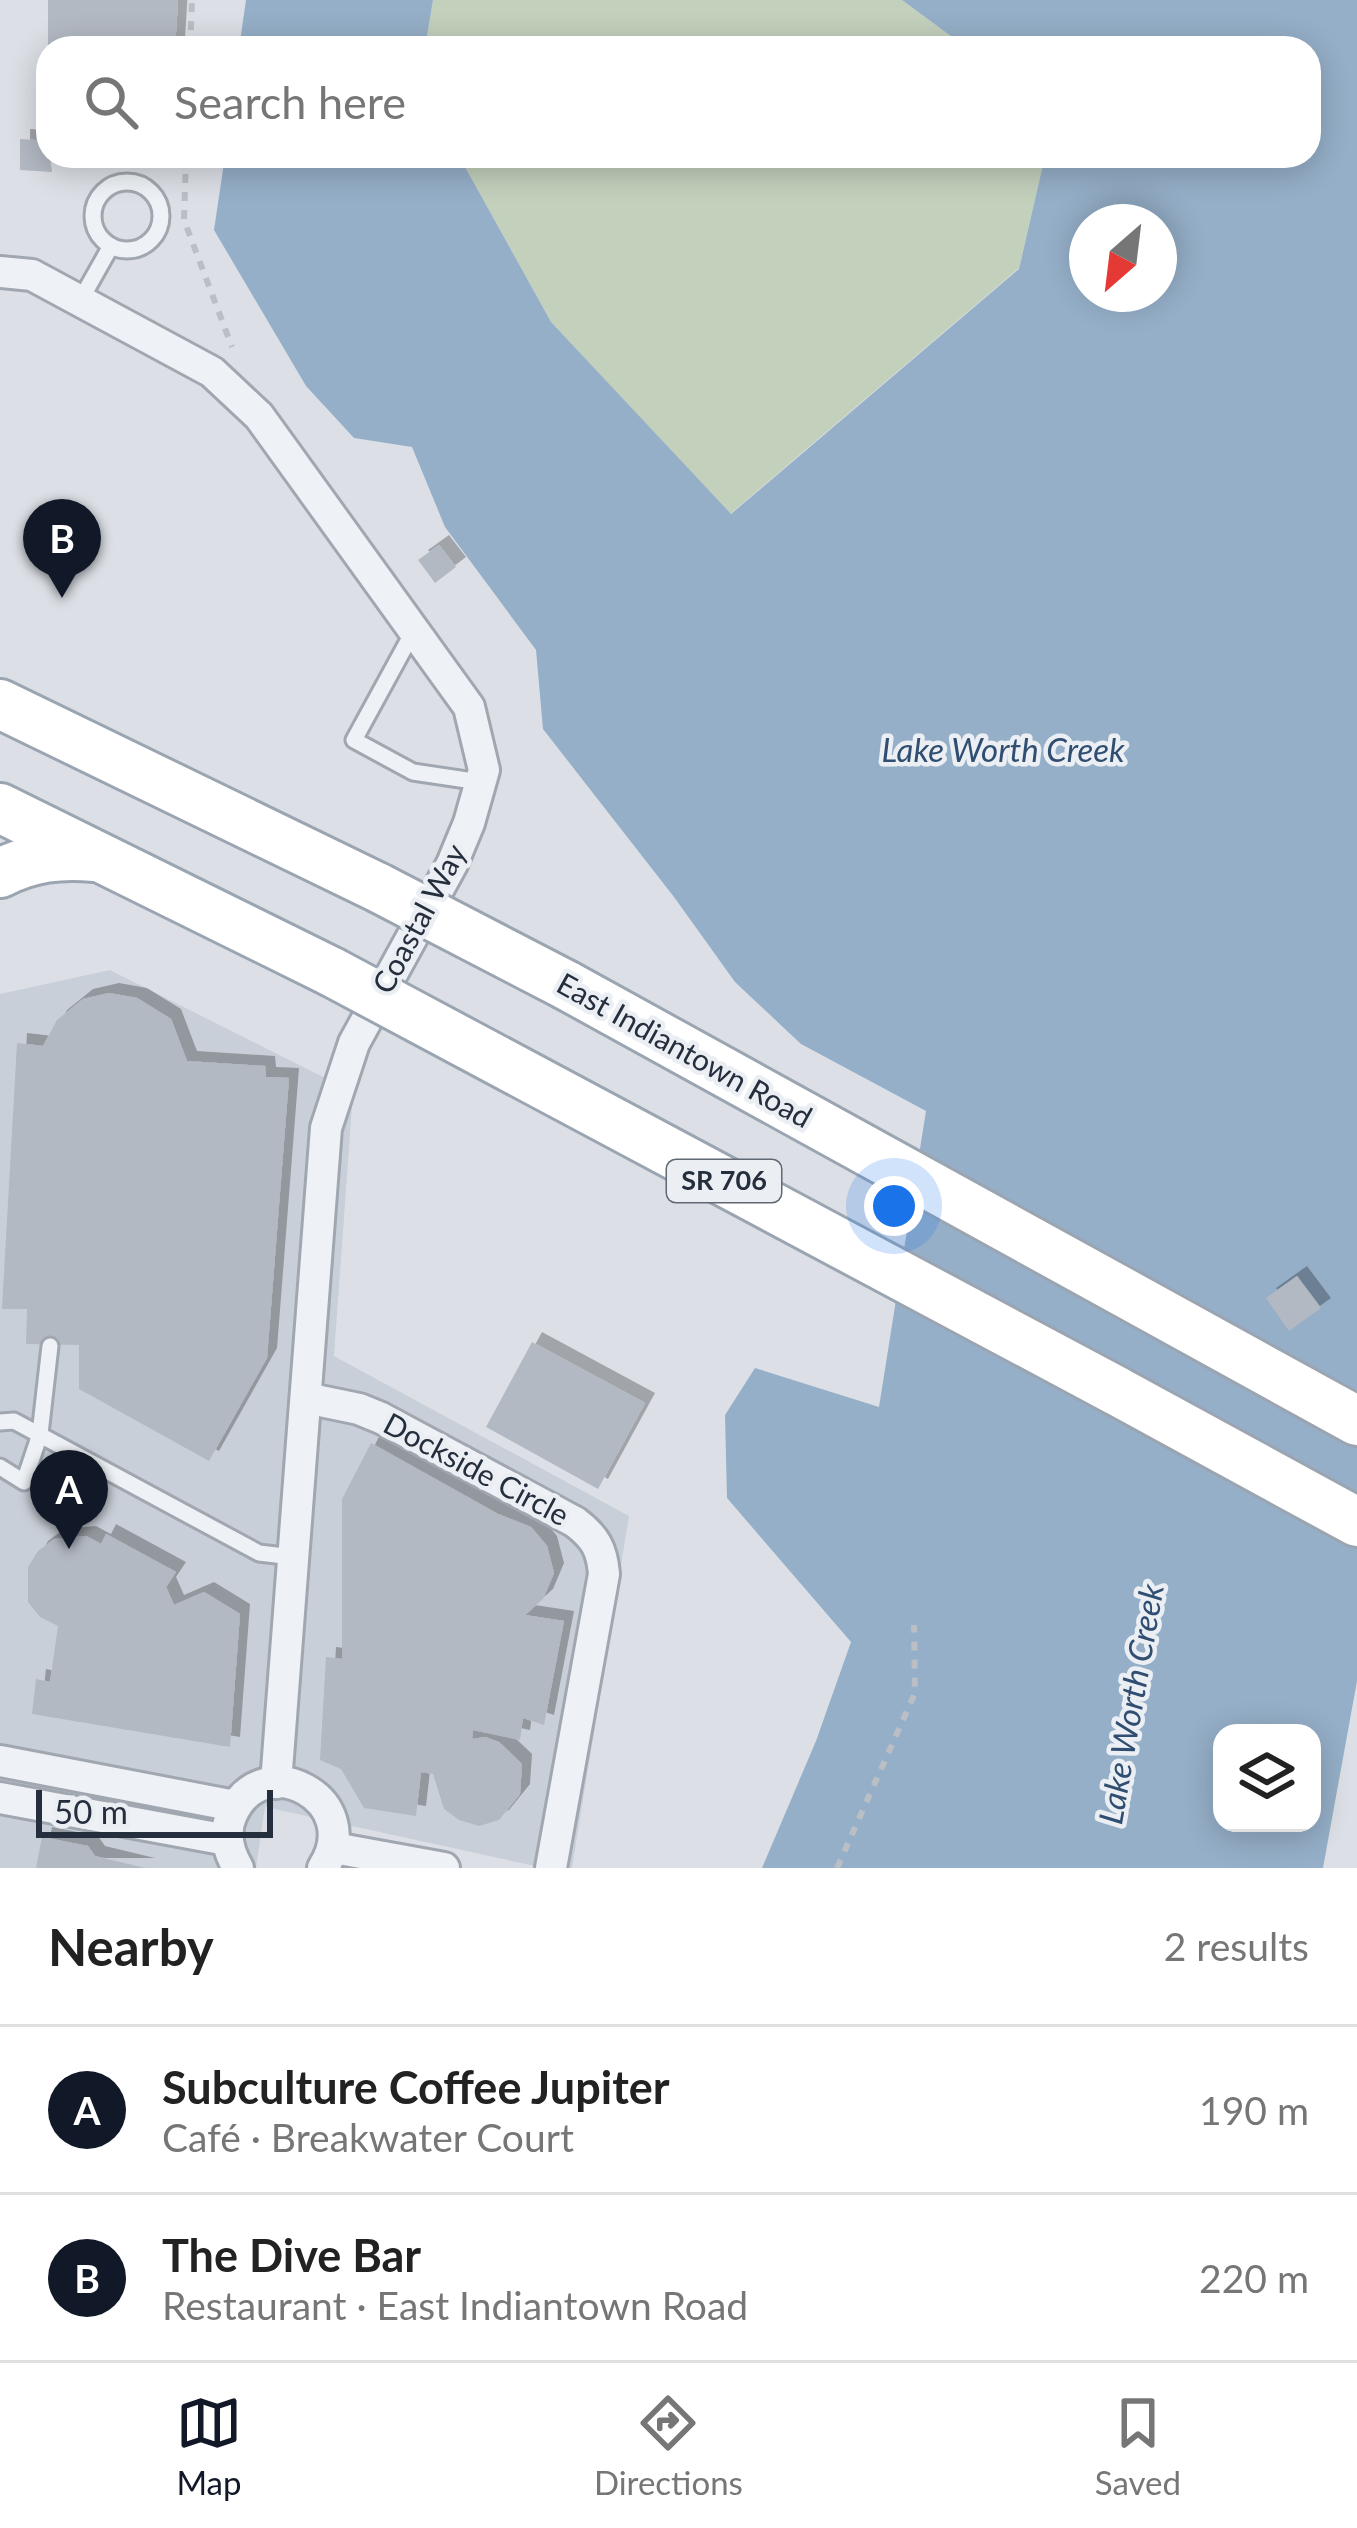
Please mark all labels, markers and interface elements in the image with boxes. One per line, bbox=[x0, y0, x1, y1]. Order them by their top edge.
search box bbox=[36, 36, 1321, 168]
icon: search bbox=[78, 69, 144, 135]
text: Search here bbox=[174, 75, 406, 129]
north arrow bbox=[1069, 204, 1177, 312]
pin: B bbox=[23, 499, 101, 598]
water label: Lake Worth Creek bbox=[881, 729, 1125, 769]
street label: Coastal Way bbox=[364, 837, 473, 999]
street label: East Indiantown Road bbox=[551, 964, 819, 1134]
road number: SR 706 bbox=[667, 1160, 781, 1202]
your location bbox=[864, 1176, 924, 1236]
street label: Dockside Circle bbox=[378, 1404, 576, 1532]
pin: A bbox=[30, 1450, 108, 1549]
water label: Lake Worth Creek bbox=[1089, 1580, 1171, 1827]
map controls bbox=[1213, 1724, 1321, 1832]
button: layers bbox=[1213, 1724, 1321, 1832]
scale bar bbox=[36, 1784, 273, 1837]
text: 50 m bbox=[54, 1791, 128, 1831]
text: Nearby bbox=[48, 1916, 214, 1977]
text: 2 results bbox=[1164, 1923, 1309, 1969]
text: Subculture Coffee Jupiter bbox=[162, 2060, 670, 2114]
text: A bbox=[73, 2087, 101, 2133]
text: 190 m bbox=[1199, 2087, 1309, 2133]
text: Café · Breakwater Court bbox=[162, 2114, 574, 2160]
text: The Dive Bar bbox=[162, 2228, 421, 2282]
text: B bbox=[74, 2255, 100, 2301]
text: 220 m bbox=[1199, 2255, 1309, 2301]
text: Restaurant · East Indiantown Road bbox=[162, 2282, 748, 2328]
tab: Map bbox=[176, 2390, 242, 2502]
tab: Directions bbox=[594, 2390, 743, 2502]
tab: Saved bbox=[1095, 2390, 1181, 2502]

